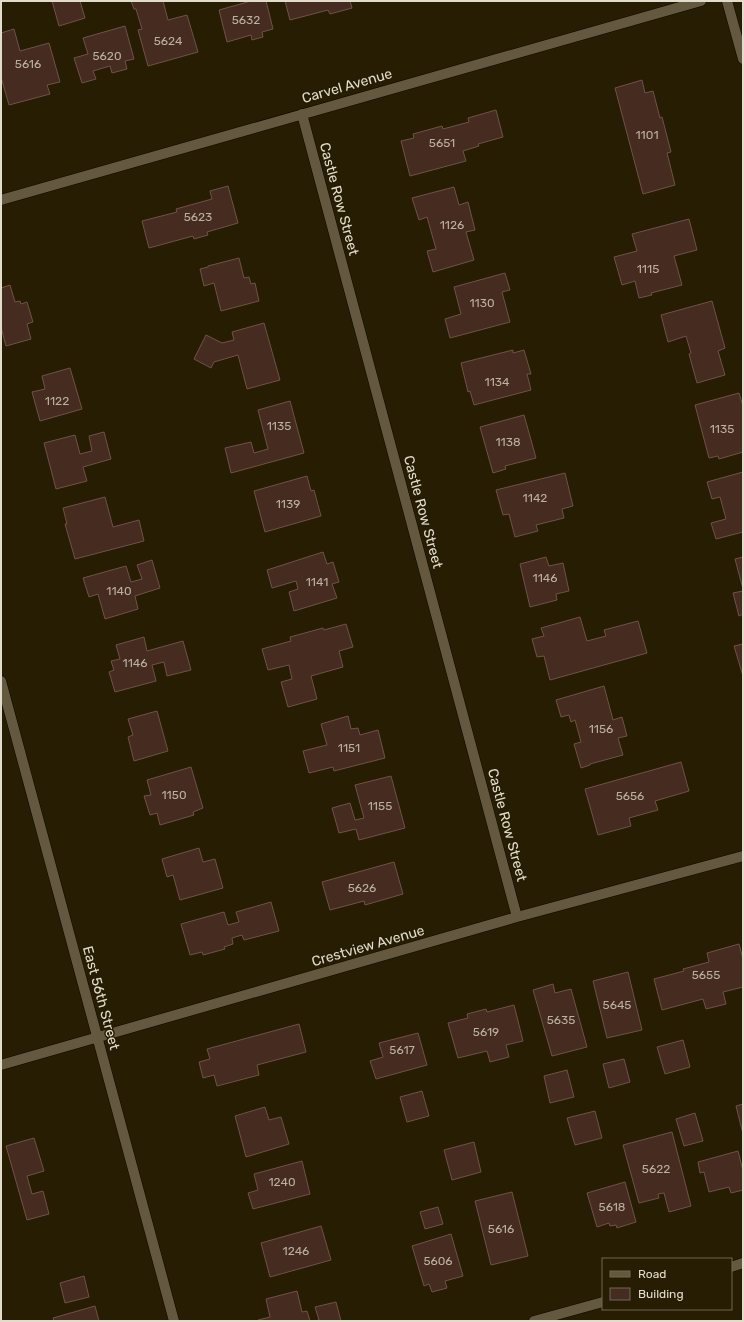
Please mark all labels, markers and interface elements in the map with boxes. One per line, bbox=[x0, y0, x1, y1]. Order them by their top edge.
house number: 5632 bbox=[232, 13, 260, 27]
house number: 5624 bbox=[154, 34, 183, 48]
house number: 5620 bbox=[92, 49, 122, 63]
house number: 5616 bbox=[15, 57, 41, 71]
street label: Carvel Avenue bbox=[300, 65, 394, 107]
house number: 1101 bbox=[635, 128, 659, 142]
house number: 5651 bbox=[429, 136, 455, 150]
street label: Castle Row Street bbox=[316, 141, 362, 258]
house number: 5623 bbox=[184, 210, 212, 224]
house number: 1126 bbox=[440, 218, 464, 232]
house number: 1115 bbox=[637, 262, 659, 276]
house number: 1130 bbox=[469, 296, 495, 310]
house number: 1134 bbox=[485, 375, 510, 389]
house number: 1122 bbox=[45, 394, 69, 408]
house number: 1135 bbox=[267, 419, 291, 433]
house number: 1135 bbox=[710, 422, 734, 436]
house number: 1138 bbox=[495, 435, 521, 449]
street label: Castle Row Street bbox=[400, 454, 446, 571]
house number: 1142 bbox=[523, 491, 547, 505]
house number: 1139 bbox=[276, 497, 300, 511]
house number: 1146 bbox=[533, 571, 557, 585]
house number: 1141 bbox=[306, 575, 328, 589]
house number: 1140 bbox=[106, 584, 132, 598]
house number: 1146 bbox=[123, 656, 147, 670]
house number: 1156 bbox=[589, 722, 613, 736]
house number: 1151 bbox=[338, 741, 360, 755]
street label: Castle Row Street bbox=[484, 767, 530, 884]
house number: 1150 bbox=[161, 788, 187, 802]
house number: 5656 bbox=[616, 789, 644, 803]
house number: 1155 bbox=[368, 799, 392, 813]
house number: 5626 bbox=[348, 881, 376, 895]
street label: Crestview Avenue bbox=[310, 922, 427, 970]
street label: East 56th Street bbox=[79, 944, 123, 1052]
house number: 5655 bbox=[692, 968, 720, 982]
house number: 5645 bbox=[603, 998, 631, 1012]
house number: 5635 bbox=[547, 1013, 575, 1027]
house number: 5619 bbox=[473, 1025, 499, 1039]
house number: 5617 bbox=[389, 1043, 415, 1057]
house number: 5622 bbox=[642, 1162, 670, 1176]
house number: 1240 bbox=[268, 1175, 296, 1189]
house number: 5618 bbox=[599, 1200, 625, 1214]
house number: 5616 bbox=[488, 1222, 514, 1236]
house number: 1246 bbox=[283, 1244, 309, 1258]
house number: 5606 bbox=[423, 1254, 453, 1268]
legend bbox=[602, 1258, 732, 1310]
text: Road bbox=[638, 1267, 666, 1281]
text: Building bbox=[638, 1287, 684, 1301]

